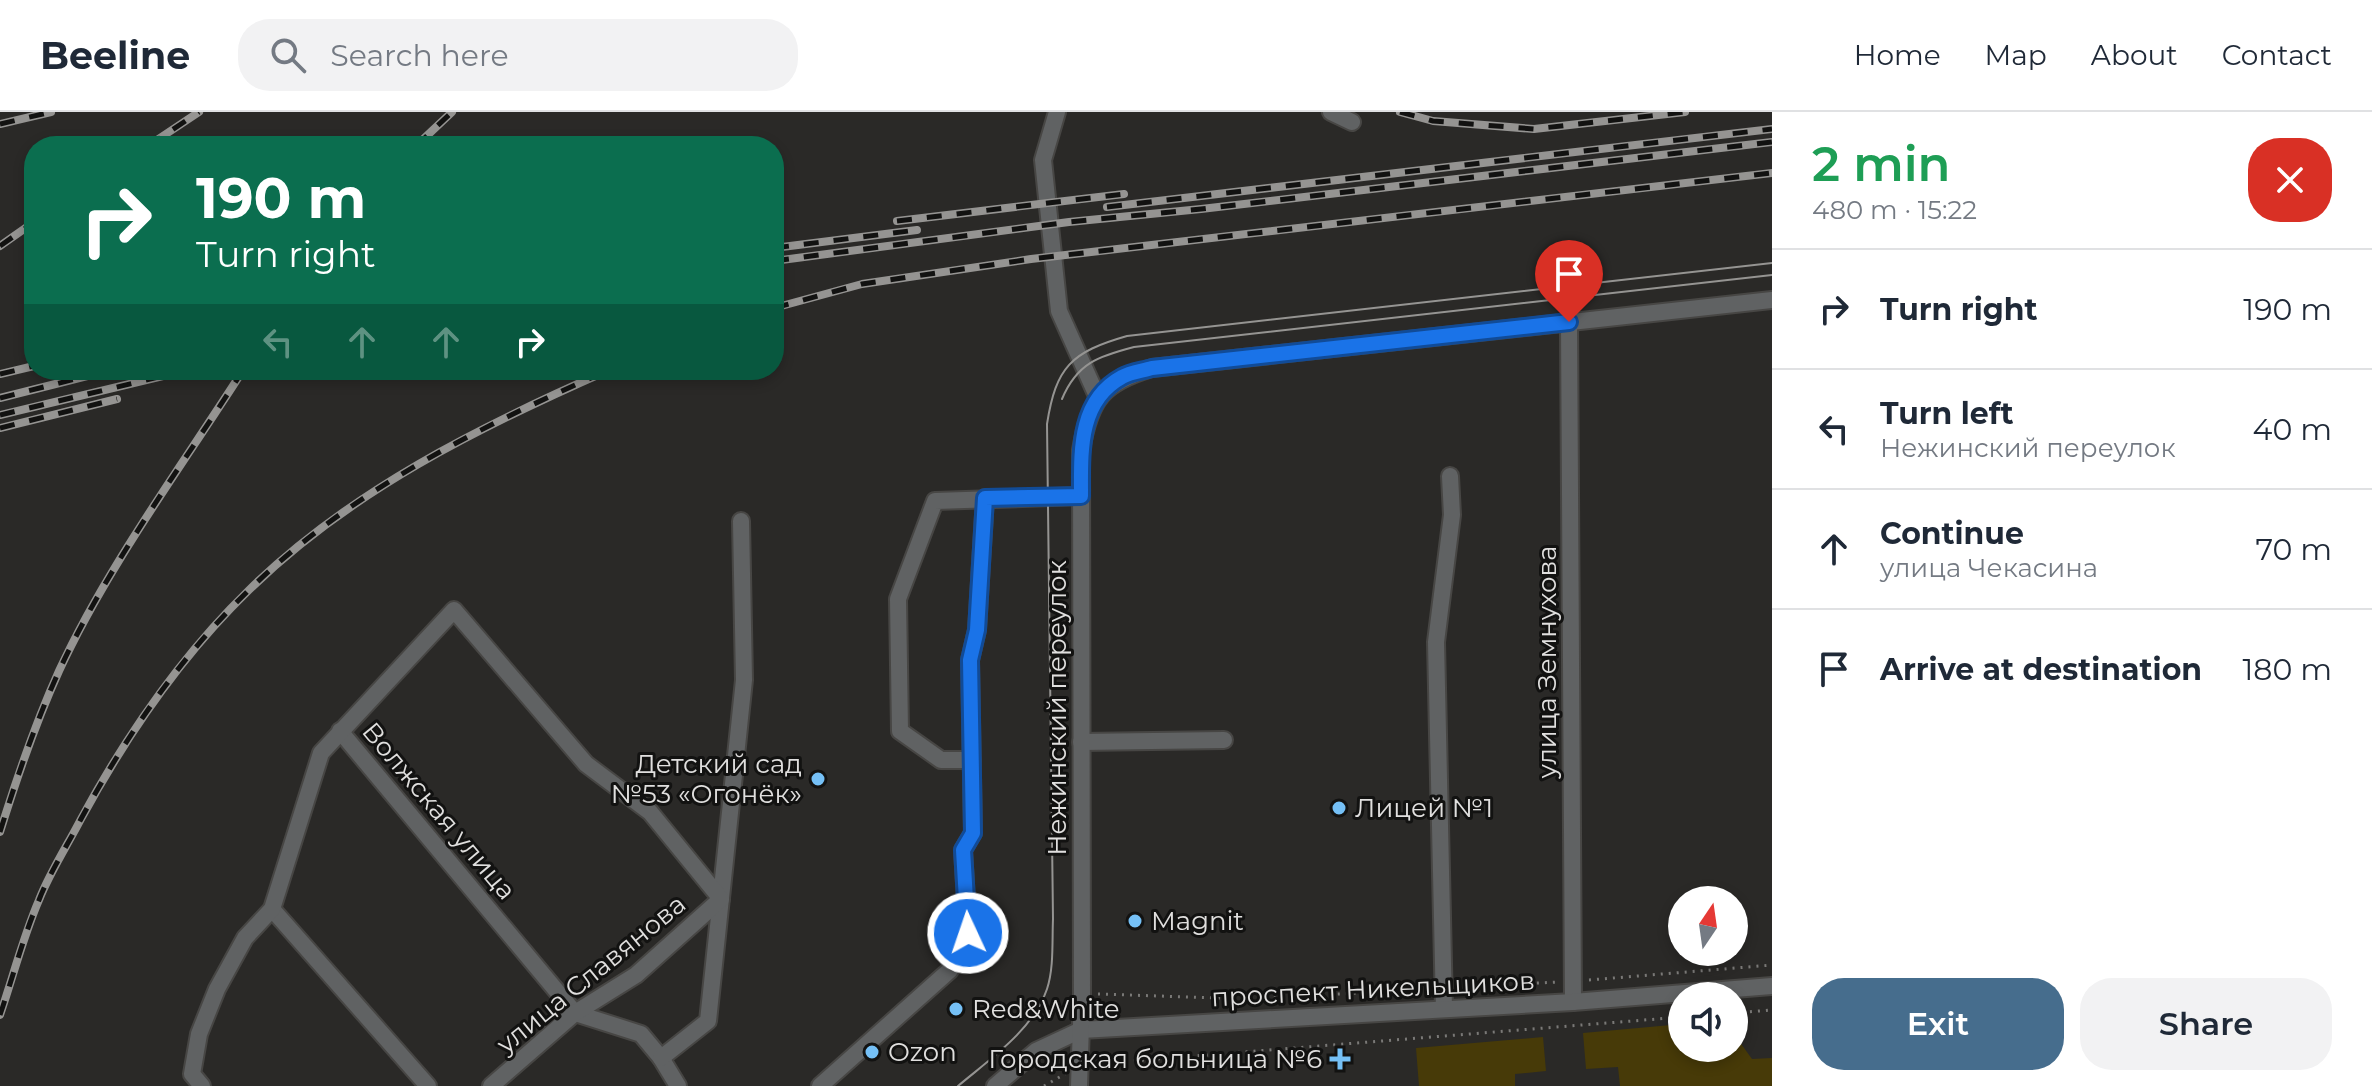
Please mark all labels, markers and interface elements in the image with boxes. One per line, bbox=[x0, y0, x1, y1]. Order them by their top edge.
search box bbox=[238, 19, 798, 91]
text: Beeline bbox=[40, 32, 190, 79]
icon: search bbox=[266, 33, 310, 77]
text: Search here bbox=[330, 37, 509, 74]
text: Home bbox=[1854, 38, 1941, 72]
text: Map bbox=[1985, 38, 2047, 72]
text: About bbox=[2091, 38, 2178, 72]
text: Contact bbox=[2222, 38, 2332, 72]
text: 2 min bbox=[1812, 135, 1950, 193]
button: close bbox=[2248, 138, 2332, 222]
text: 190 m bbox=[196, 164, 366, 232]
icon: right bbox=[64, 168, 168, 272]
text: 480 m · 15:22 bbox=[1812, 194, 1977, 226]
text: Turn right bbox=[196, 232, 376, 276]
pin bbox=[1535, 240, 1603, 322]
icon: arrive bbox=[1547, 252, 1591, 296]
icon: right bbox=[1812, 287, 1856, 331]
text: Turn right bbox=[1880, 291, 2037, 328]
text: 190 m bbox=[2243, 291, 2332, 328]
icon: left bbox=[256, 320, 300, 364]
icon: ahead bbox=[340, 320, 384, 364]
icon: ahead bbox=[424, 320, 468, 364]
icon: right bbox=[508, 320, 552, 364]
text: Turn left bbox=[1880, 395, 2013, 432]
icon: left bbox=[1812, 407, 1856, 451]
text: 40 m bbox=[2253, 411, 2332, 448]
text: Нежинский переулок bbox=[1880, 432, 2176, 464]
text: Continue bbox=[1880, 515, 2024, 552]
icon: ahead bbox=[1812, 527, 1856, 571]
text: 70 m bbox=[2255, 531, 2332, 568]
street label: улица Земнухова bbox=[1531, 545, 1563, 780]
text: улица Чекасина bbox=[1880, 552, 2098, 584]
street label: Нежинский переулок bbox=[1041, 560, 1073, 856]
icon: arrive bbox=[1812, 647, 1856, 691]
text: Arrive at destination bbox=[1880, 651, 2202, 688]
text: 180 m bbox=[2242, 651, 2332, 688]
street label: Волжская улица bbox=[355, 716, 523, 906]
place label: Детский сад №53 «Огонёк» bbox=[611, 748, 802, 810]
marker: Детский сад №53 «Огонёк» bbox=[809, 770, 827, 788]
place label: Лицей №1 bbox=[1355, 792, 1493, 824]
marker: Лицей №1 bbox=[1330, 799, 1348, 817]
north arrow bbox=[1668, 886, 1748, 966]
map controls bbox=[1668, 886, 1748, 1062]
street label: улица Славянова bbox=[489, 888, 692, 1061]
position arrow bbox=[926, 891, 1010, 975]
place label: Magnit bbox=[1151, 905, 1244, 937]
marker: Magnit bbox=[1126, 912, 1144, 930]
street label: проспект Никельщиков bbox=[1210, 965, 1536, 1013]
button: Exit bbox=[1812, 978, 2064, 1070]
button: Share bbox=[2080, 978, 2332, 1070]
button: sound bbox=[1668, 982, 1748, 1062]
place label: Red&White bbox=[972, 993, 1120, 1025]
marker: Red&White bbox=[947, 1000, 965, 1018]
place label: Ozon bbox=[888, 1036, 957, 1068]
marker: Ozon bbox=[863, 1043, 881, 1061]
place label: Городская больница №6 bbox=[988, 1043, 1322, 1075]
marker: Городская больница №6 bbox=[1329, 1048, 1351, 1070]

